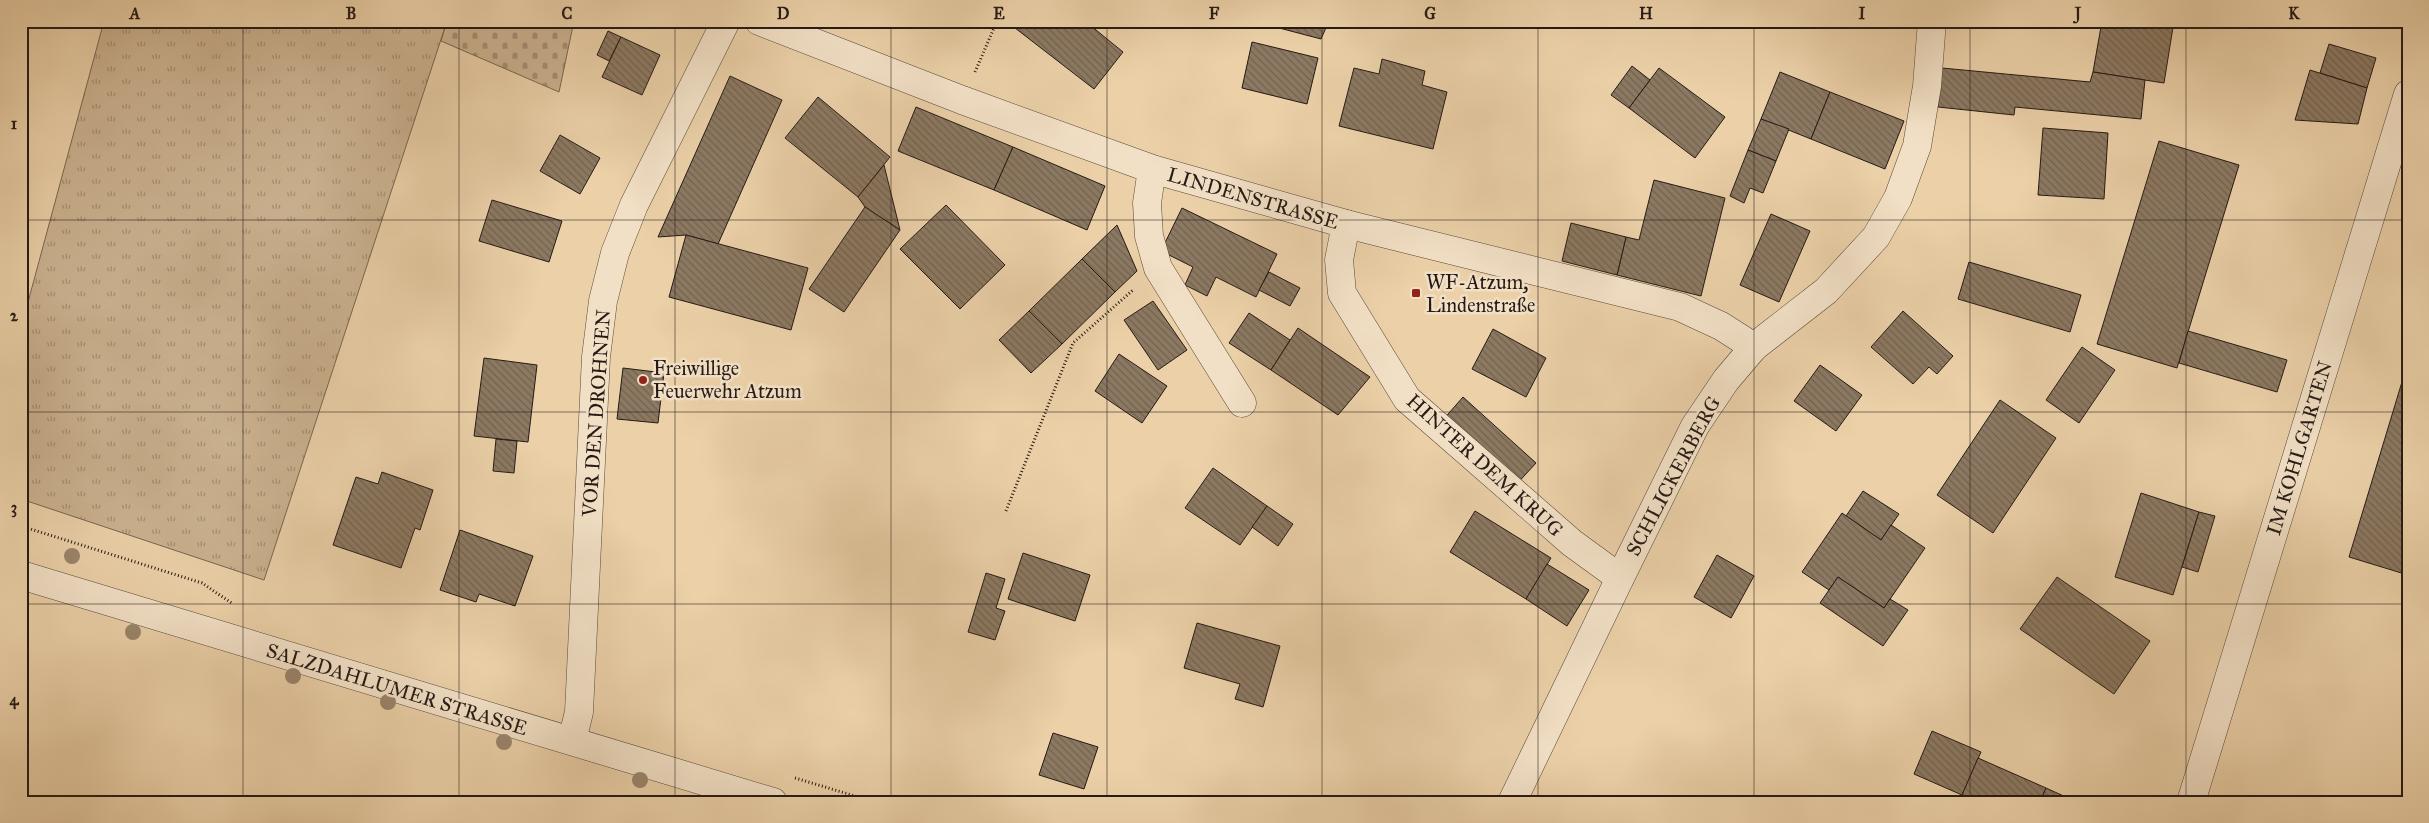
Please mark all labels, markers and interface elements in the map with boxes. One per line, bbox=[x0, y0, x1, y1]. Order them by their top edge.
text: A bbox=[129, 4, 141, 23]
text: B bbox=[346, 4, 356, 23]
text: C bbox=[562, 4, 573, 23]
text: D bbox=[777, 4, 790, 23]
text: E bbox=[993, 4, 1005, 23]
text: F bbox=[1209, 4, 1220, 23]
text: G bbox=[1424, 4, 1436, 23]
text: H bbox=[1639, 4, 1653, 23]
text: I bbox=[1859, 4, 1866, 23]
text: J bbox=[2073, 4, 2082, 24]
text: K bbox=[2288, 4, 2300, 23]
text: 1 bbox=[11, 114, 18, 133]
street label: LINDENSTRASSE bbox=[1165, 162, 1341, 234]
place label: WF-Atzum, Lindenstraße bbox=[1426, 270, 1535, 317]
marker: WF-Atzum, Lindenstraße bbox=[1410, 287, 1422, 299]
text: 2 bbox=[10, 306, 19, 325]
street label: VOR DEN DROHNEN bbox=[577, 308, 615, 519]
place label: Freiwillige Feuerwehr Atzum bbox=[653, 356, 802, 403]
street label: IM KOHLGARTEN bbox=[2261, 358, 2337, 538]
marker: Freiwillige Feuerwehr Atzum bbox=[637, 374, 649, 386]
street label: HINTER DEM KRUG bbox=[1402, 389, 1568, 541]
street label: SCHLICKERBERG bbox=[1621, 392, 1725, 560]
text: 3 bbox=[11, 498, 17, 518]
street label: SALZDAHLUMER STRASSE bbox=[263, 638, 531, 740]
text: 4 bbox=[10, 690, 20, 710]

